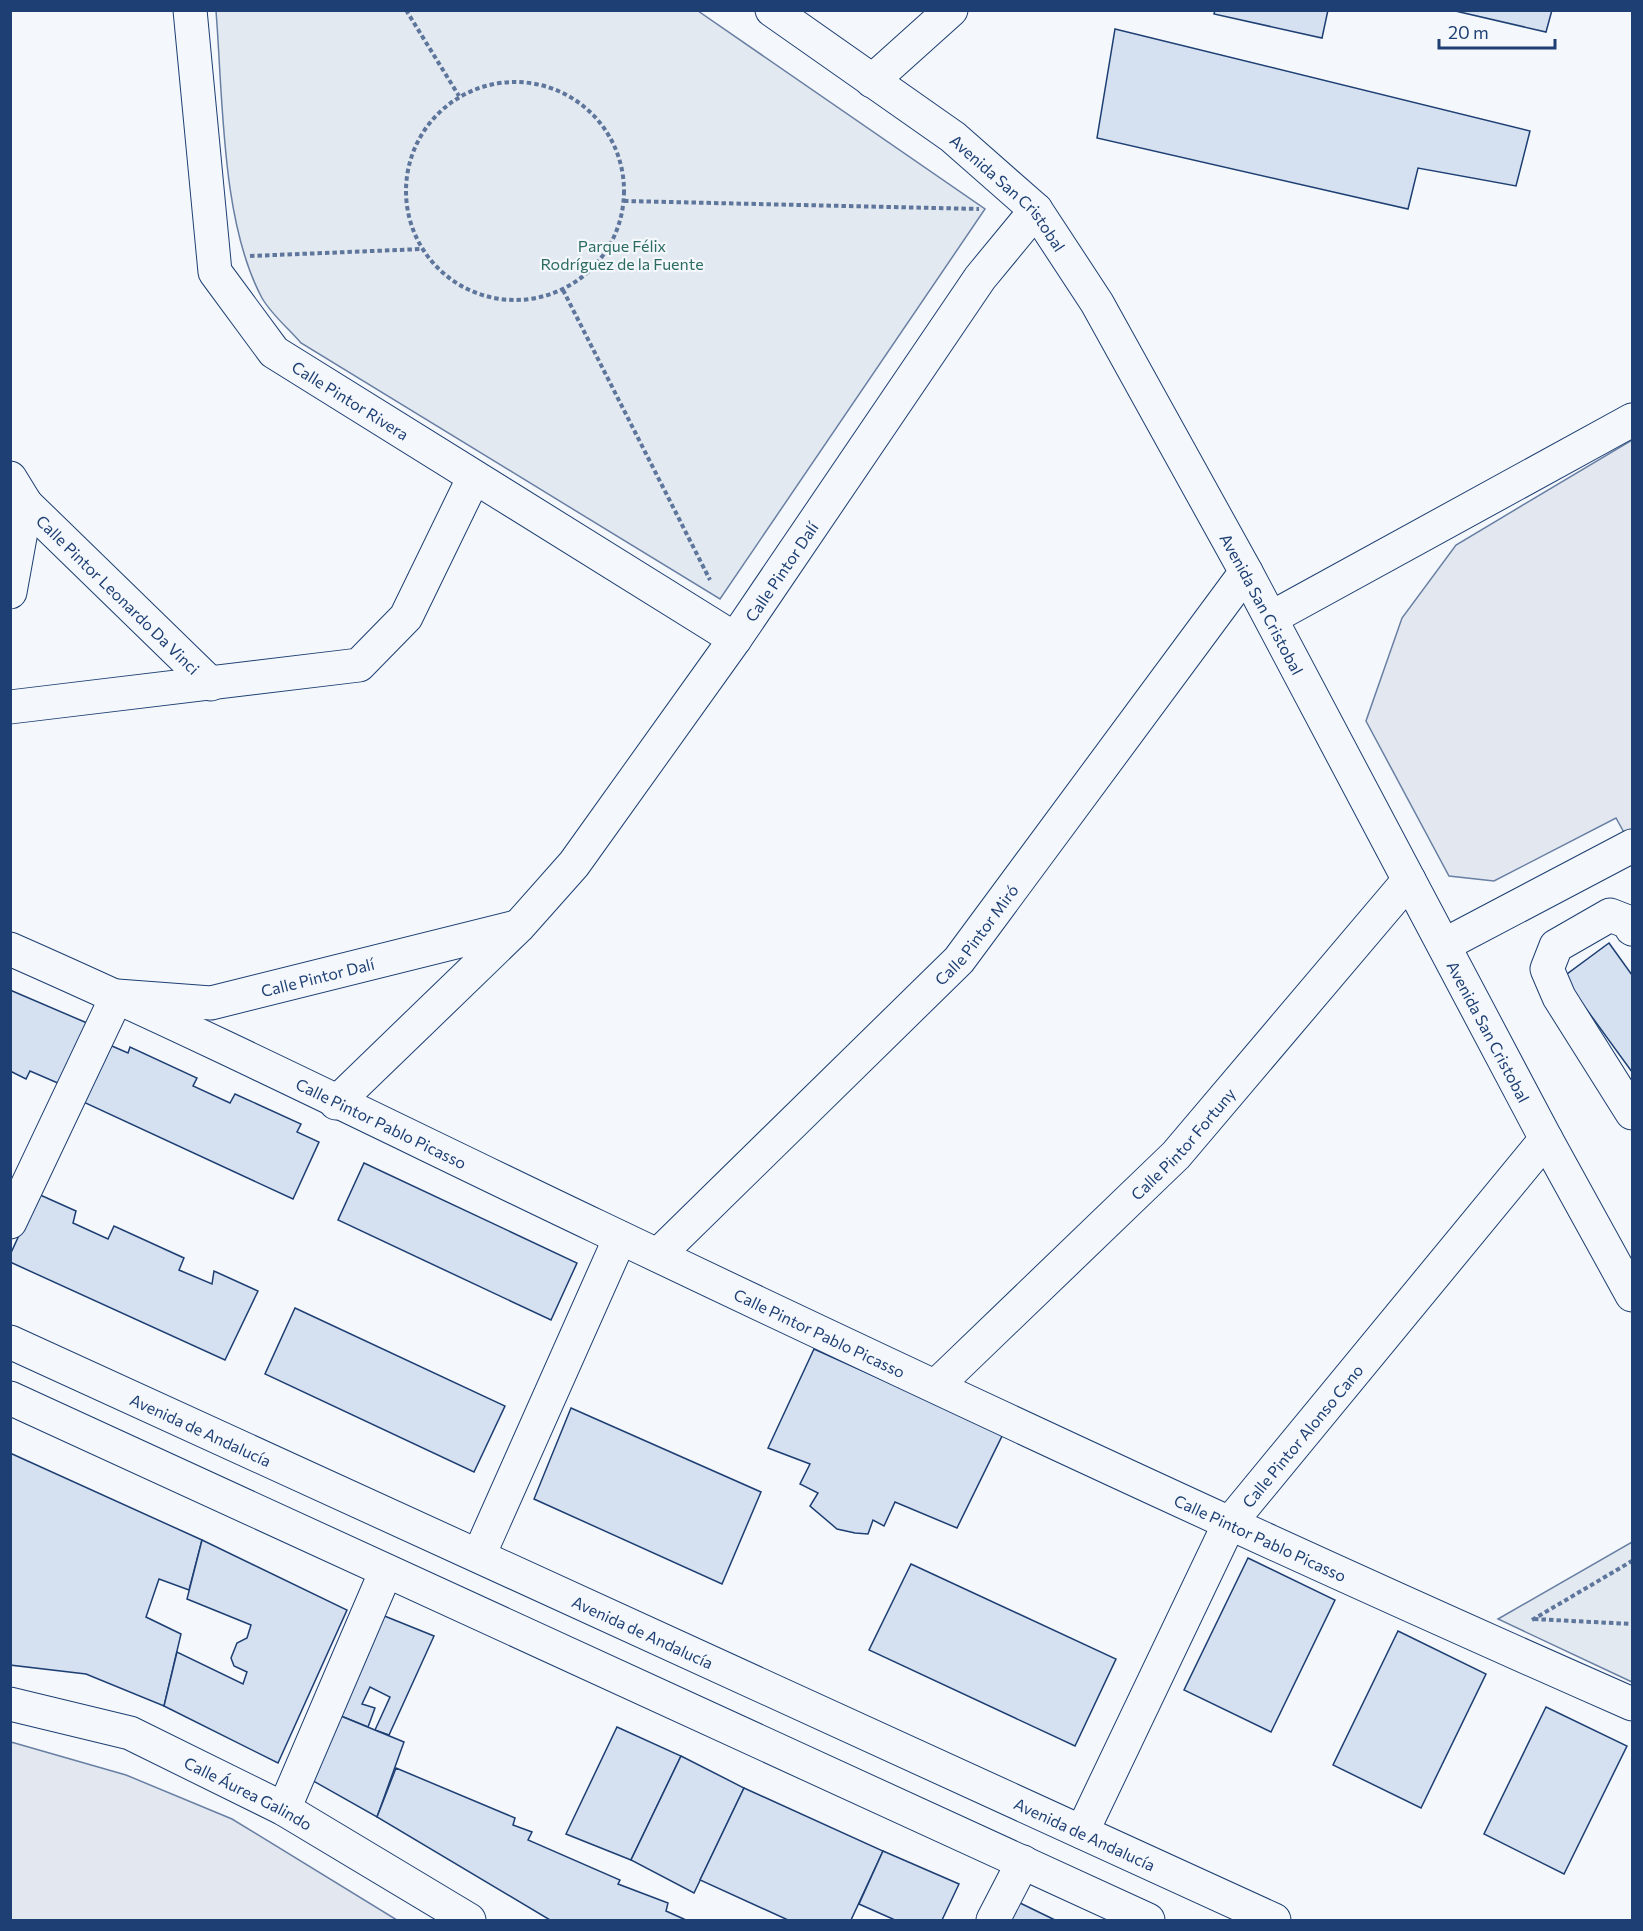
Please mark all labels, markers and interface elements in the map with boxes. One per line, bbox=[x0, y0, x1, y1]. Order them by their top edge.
scale bar bbox=[1439, 12, 1554, 50]
text: 20 m bbox=[1448, 21, 1489, 43]
street label: Avenida San Cristobal bbox=[947, 130, 1070, 255]
park label: Parque Félix Rodríguez de la Fuente bbox=[540, 236, 704, 273]
street label: Calle Pintor Rivera bbox=[289, 356, 413, 443]
street label: Calle Pintor Leonardo Da Vinci bbox=[33, 510, 204, 678]
street label: Calle Pintor Dalí bbox=[740, 517, 822, 625]
street label: Avenida San Cristobal bbox=[1217, 530, 1308, 678]
street label: Calle Pintor Miró bbox=[930, 880, 1021, 988]
street label: Calle Pintor Dalí bbox=[259, 953, 377, 1000]
street label: Avenida San Cristobal bbox=[1444, 957, 1534, 1105]
street label: Calle Pintor Pablo Picasso bbox=[293, 1073, 470, 1172]
street label: Calle Pintor Fortuny bbox=[1126, 1084, 1239, 1203]
street label: Calle Pintor Pablo Picasso bbox=[731, 1284, 908, 1381]
street label: Calle Pintor Alonso Cano bbox=[1237, 1360, 1366, 1511]
street label: Avenida de Andalucía bbox=[128, 1389, 274, 1470]
street label: Calle Pintor Pablo Picasso bbox=[1171, 1490, 1350, 1585]
street label: Avenida de Andalucía bbox=[569, 1591, 716, 1672]
street label: Calle Áurea Galindo bbox=[181, 1752, 316, 1833]
street label: Avenida de Andalucía bbox=[1011, 1793, 1158, 1874]

